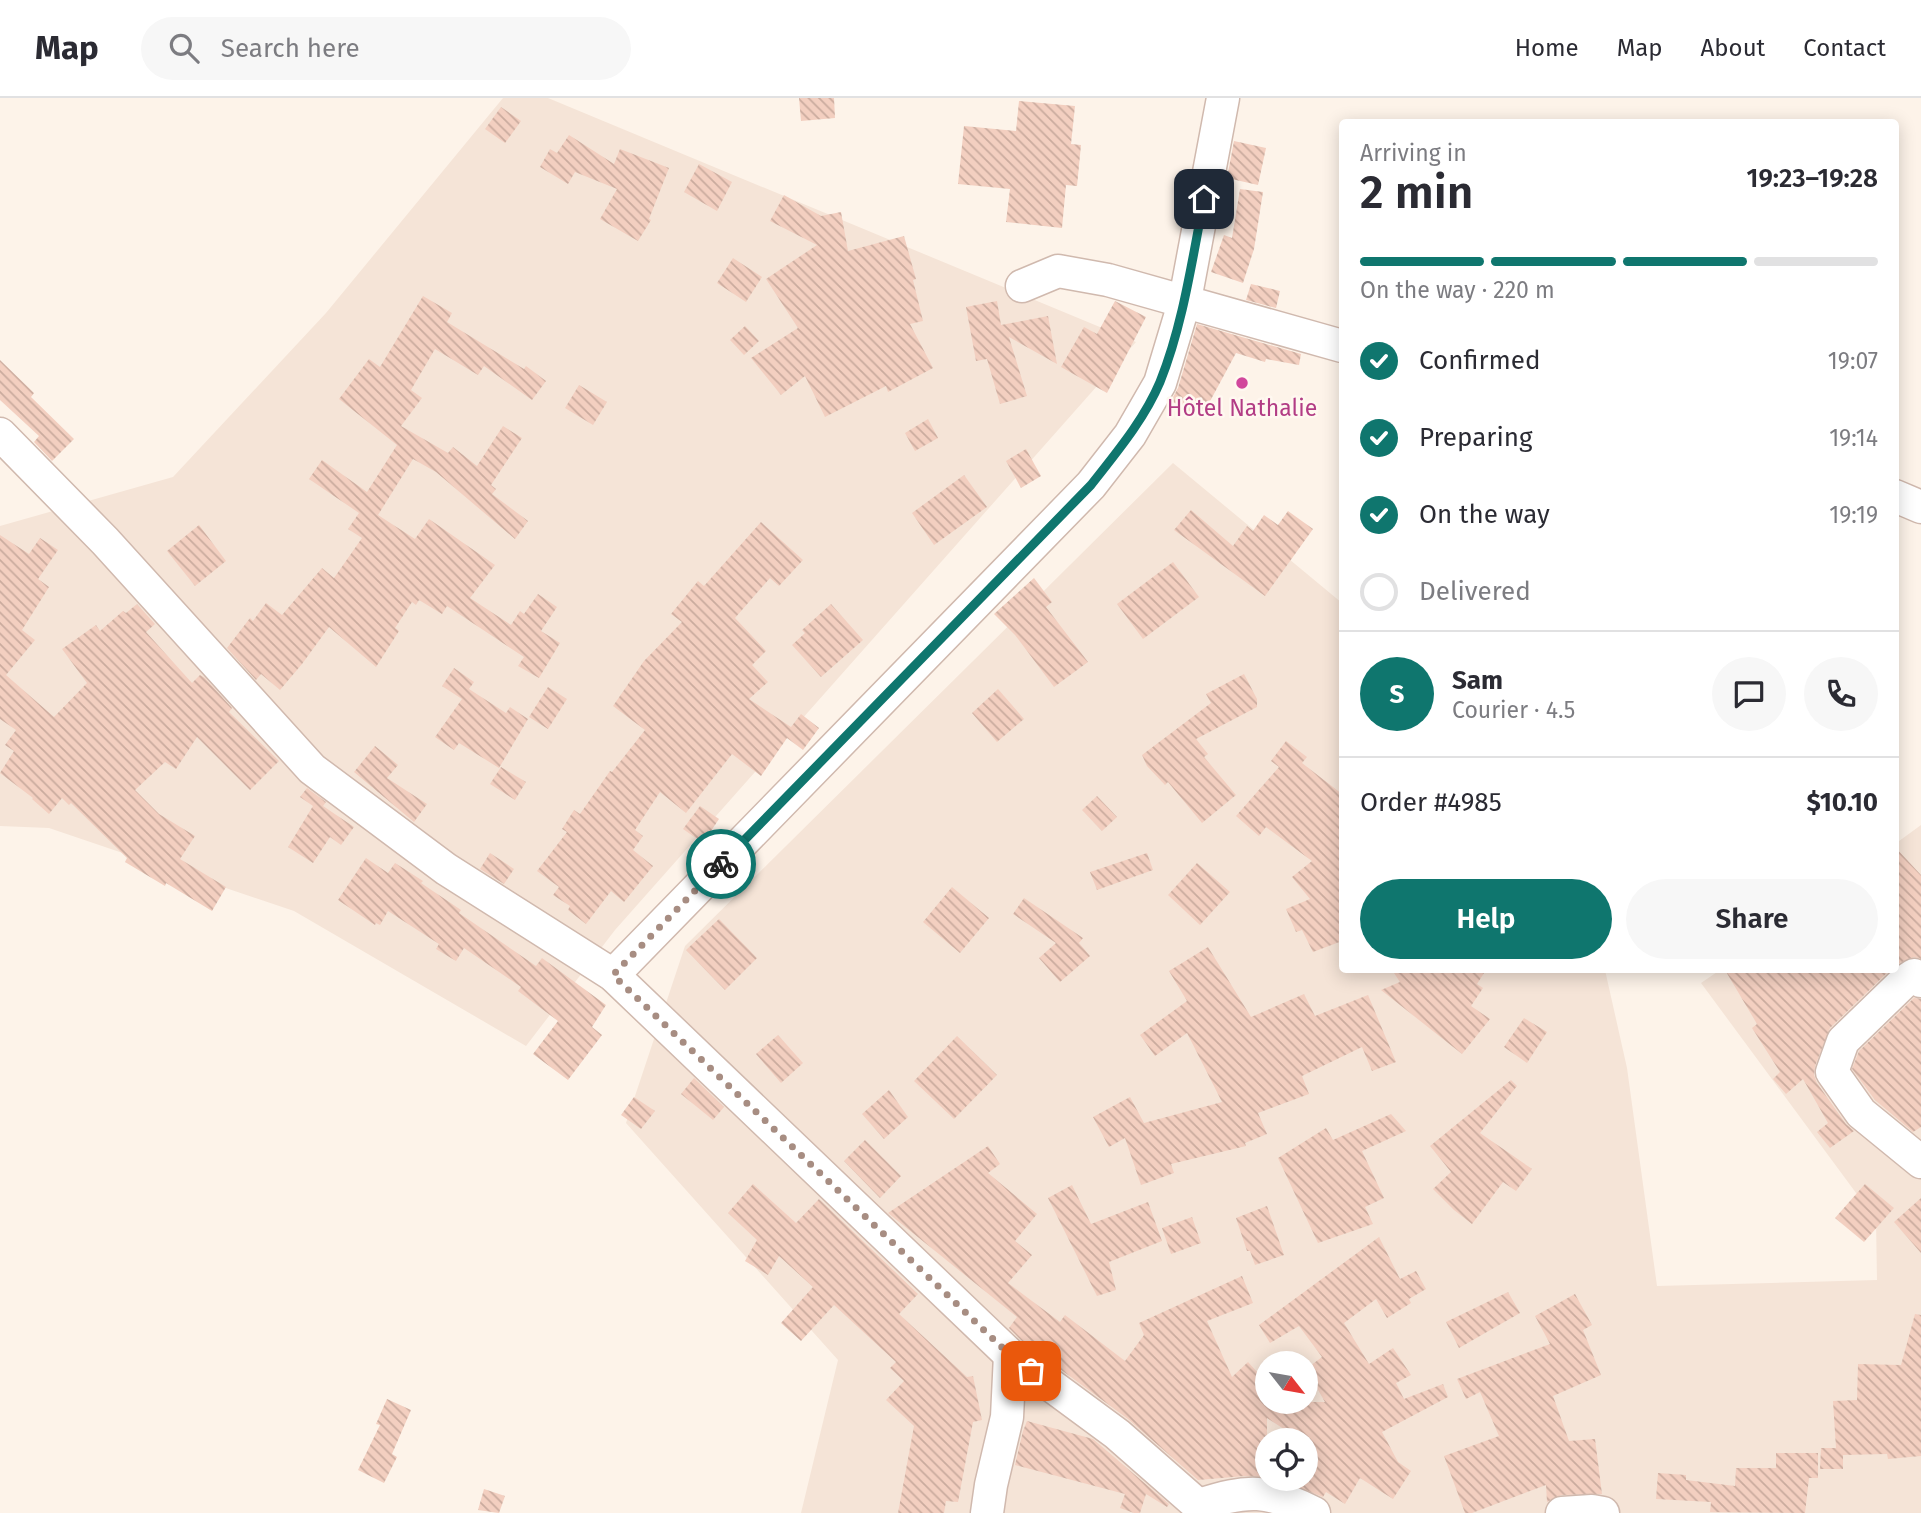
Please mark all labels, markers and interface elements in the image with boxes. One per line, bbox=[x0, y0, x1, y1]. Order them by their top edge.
search box bbox=[141, 17, 631, 80]
text: Map bbox=[35, 28, 99, 68]
icon: search bbox=[165, 29, 203, 67]
text: Search here bbox=[221, 33, 360, 64]
text: Home bbox=[1515, 34, 1579, 62]
text: Map bbox=[1617, 34, 1663, 62]
text: About bbox=[1701, 34, 1765, 62]
text: Contact bbox=[1803, 34, 1886, 62]
text: Arriving in bbox=[1360, 139, 1467, 167]
text: 19:23–19:28 bbox=[1747, 163, 1878, 194]
text: 2 min bbox=[1360, 165, 1473, 220]
pin bbox=[1174, 169, 1234, 229]
icon: home bbox=[1185, 180, 1223, 218]
text: On the way · 220 m bbox=[1360, 276, 1555, 304]
icon: check bbox=[1360, 342, 1398, 380]
text: Confirmed bbox=[1419, 345, 1540, 376]
text: 19:07 bbox=[1828, 347, 1878, 375]
marker: Hôtel Nathalie bbox=[1234, 375, 1250, 391]
place label: Hôtel Nathalie bbox=[1167, 394, 1317, 422]
icon: check bbox=[1360, 419, 1398, 457]
text: Preparing bbox=[1419, 422, 1532, 453]
text: 19:14 bbox=[1829, 424, 1878, 452]
icon: check bbox=[1360, 496, 1398, 534]
text: On the way bbox=[1419, 499, 1550, 530]
text: 19:19 bbox=[1829, 501, 1878, 529]
text: Delivered bbox=[1419, 576, 1531, 607]
button: chat bbox=[1712, 657, 1786, 731]
button: phone bbox=[1804, 657, 1878, 731]
text: Sam bbox=[1452, 665, 1503, 696]
text: S bbox=[1390, 679, 1404, 710]
text: Courier · 4.5 bbox=[1452, 696, 1575, 724]
text: Order #4985 bbox=[1360, 787, 1502, 818]
text: $10.10 bbox=[1806, 787, 1878, 818]
courier bbox=[686, 829, 756, 899]
icon: bike bbox=[702, 845, 740, 883]
button: Help bbox=[1360, 879, 1612, 959]
button: Share bbox=[1626, 879, 1878, 959]
pin bbox=[1001, 1341, 1061, 1401]
north arrow bbox=[1255, 1351, 1318, 1414]
map controls bbox=[1255, 1351, 1318, 1491]
icon: bag bbox=[1012, 1352, 1050, 1390]
button: locate bbox=[1255, 1428, 1318, 1491]

